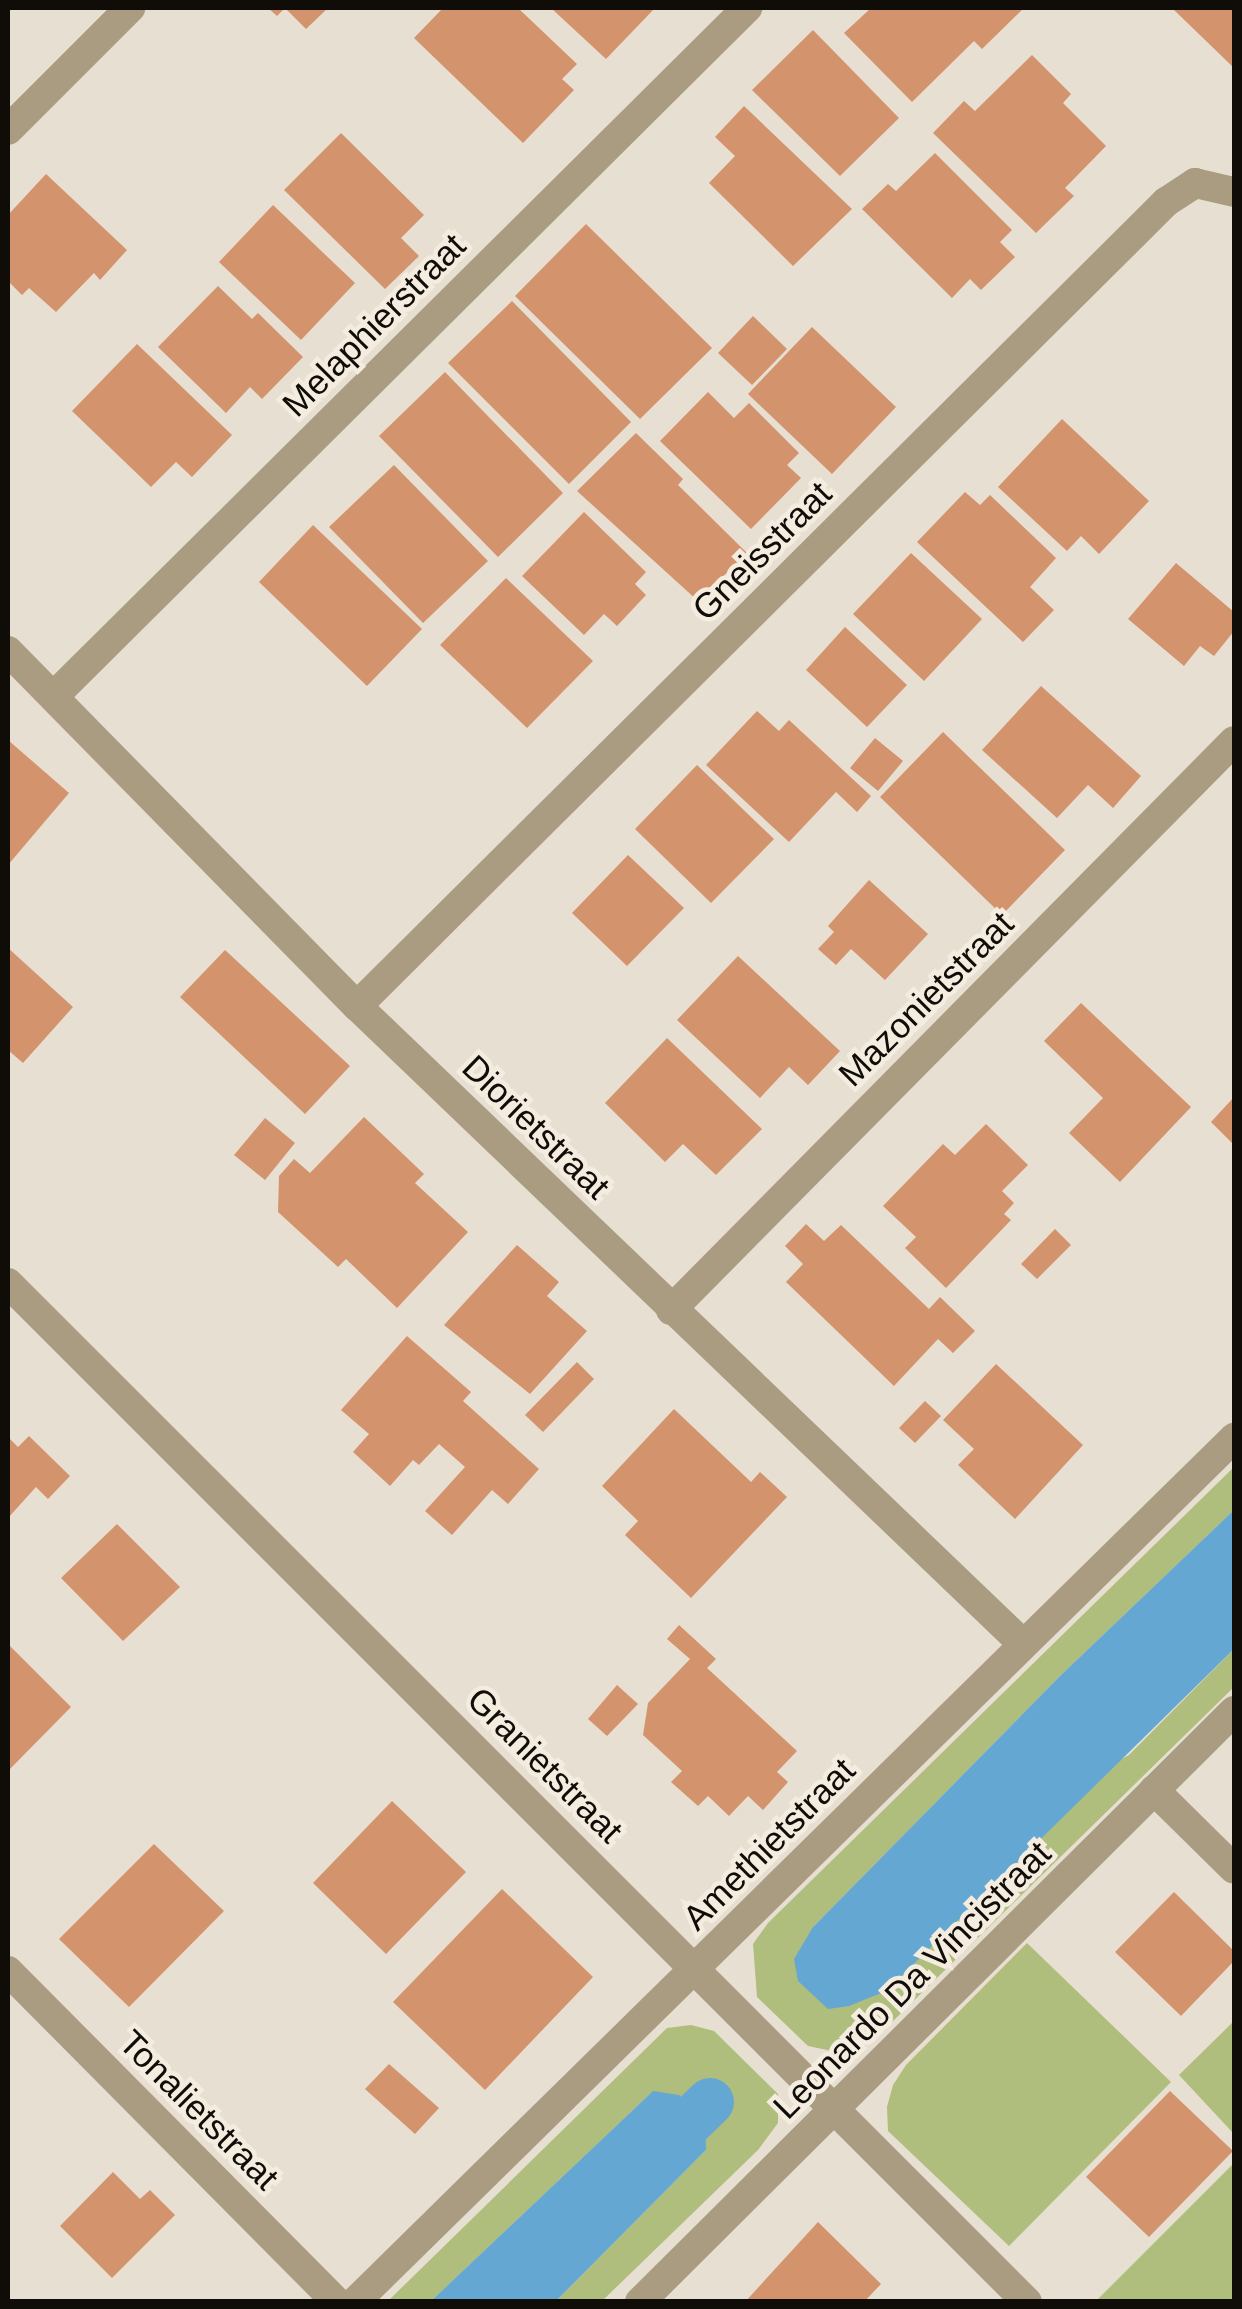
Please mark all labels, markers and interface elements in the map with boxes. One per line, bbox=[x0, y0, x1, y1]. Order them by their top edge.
street label: Melaphierstraat bbox=[274, 225, 474, 425]
street label: Gneisstraat bbox=[684, 473, 840, 629]
street label: Mazonietstraat bbox=[830, 903, 1022, 1095]
street label: Diorietstraat bbox=[454, 1046, 618, 1208]
street label: Granietstraat bbox=[459, 1679, 631, 1851]
street label: Amethietstraat bbox=[674, 1749, 864, 1939]
street label: Leonardo Da Vincistraat bbox=[765, 1833, 1059, 2127]
street label: Tonalietstraat bbox=[111, 2022, 287, 2198]

